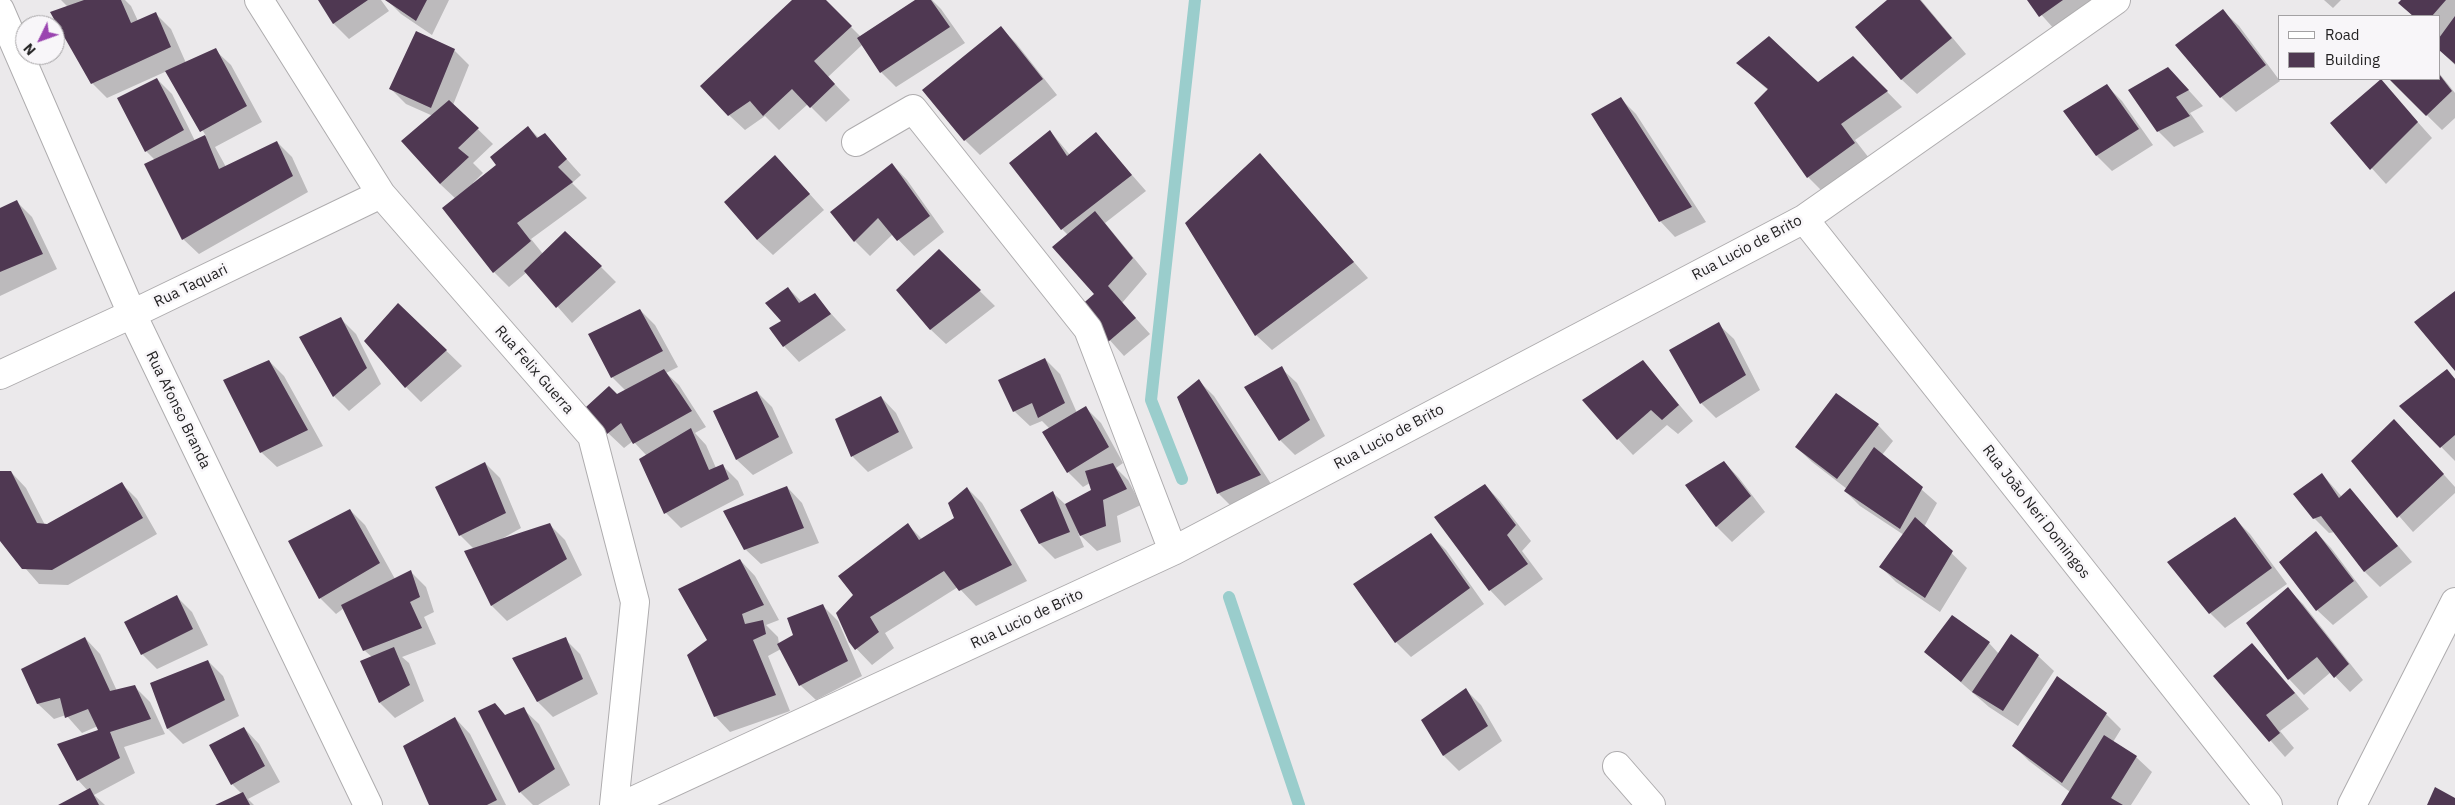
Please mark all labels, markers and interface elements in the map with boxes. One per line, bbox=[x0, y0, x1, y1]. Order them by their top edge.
north arrow bbox=[15, 15, 65, 65]
legend bbox=[2278, 15, 2440, 80]
text: Road bbox=[2325, 25, 2360, 44]
text: N bbox=[20, 40, 40, 59]
text: Building bbox=[2325, 50, 2380, 69]
street label: Rua Lucio de Brito bbox=[1689, 211, 1805, 285]
street label: Rua Taquari bbox=[151, 260, 231, 312]
street label: Rua Felix Guerra bbox=[491, 322, 577, 418]
street label: Rua Afonso Branda bbox=[142, 348, 214, 472]
street label: Rua Lucio de Brito bbox=[1331, 400, 1447, 474]
street label: Rua João Neri Domingos bbox=[1978, 442, 2094, 582]
street label: Rua Lucio de Brito bbox=[968, 585, 1086, 653]

